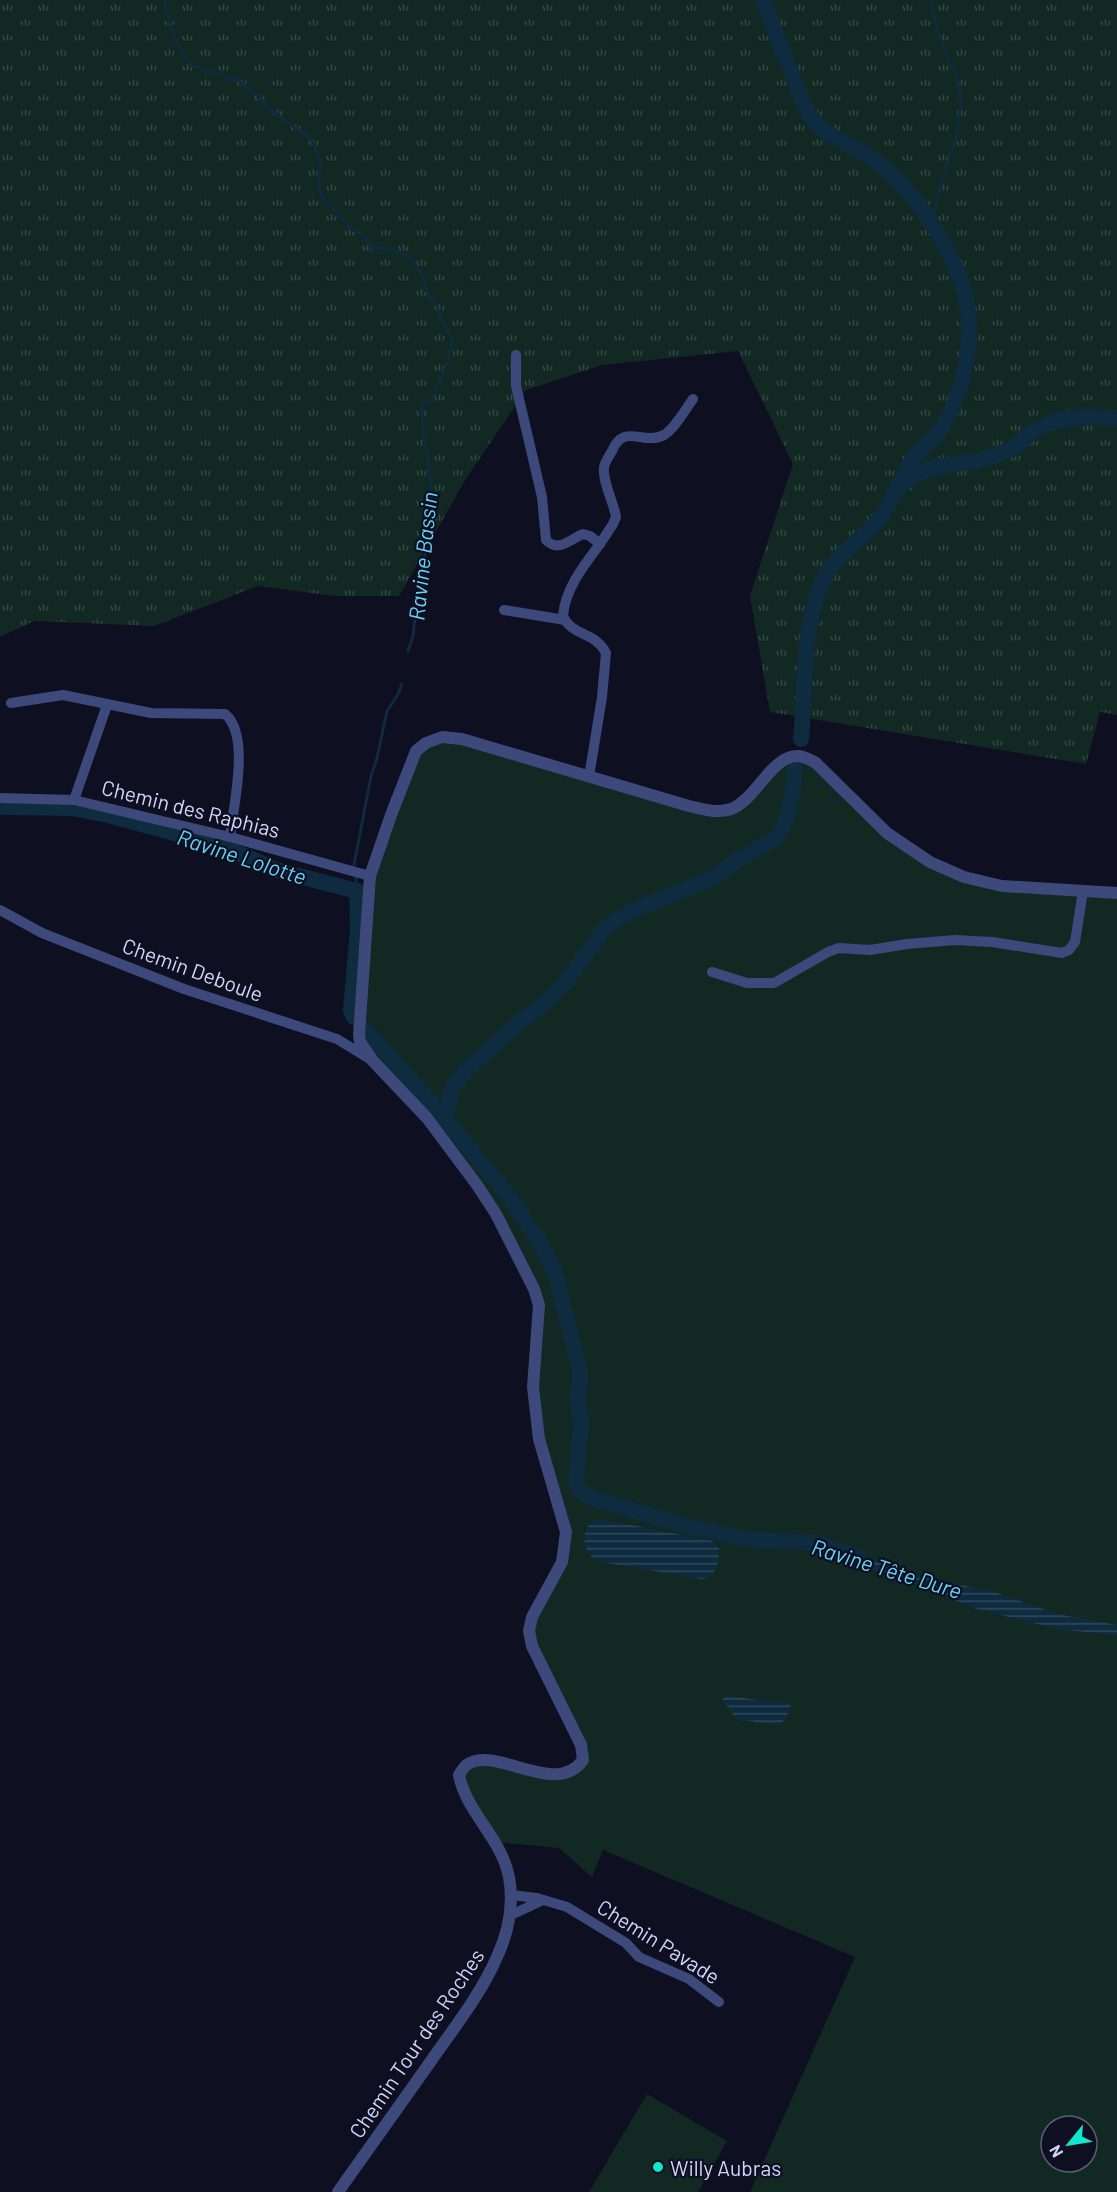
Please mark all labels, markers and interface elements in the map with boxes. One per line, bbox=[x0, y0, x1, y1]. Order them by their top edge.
water label: Ravine Bassin bbox=[402, 490, 442, 622]
street label: Chemin des Raphias bbox=[99, 774, 283, 842]
water label: Ravine Lolotte bbox=[174, 823, 310, 889]
street label: Chemin Deboule bbox=[119, 932, 267, 1006]
water label: Ravine Tête Dure bbox=[809, 1533, 965, 1603]
street label: Chemin Pavade bbox=[593, 1893, 725, 1989]
street label: Chemin Tour des Roches bbox=[343, 1944, 489, 2142]
north arrow bbox=[1039, 2114, 1099, 2174]
text: N bbox=[1045, 2142, 1066, 2161]
place label: Willy Aubras bbox=[670, 2155, 781, 2180]
marker: Willy Aubras bbox=[651, 2160, 665, 2174]

